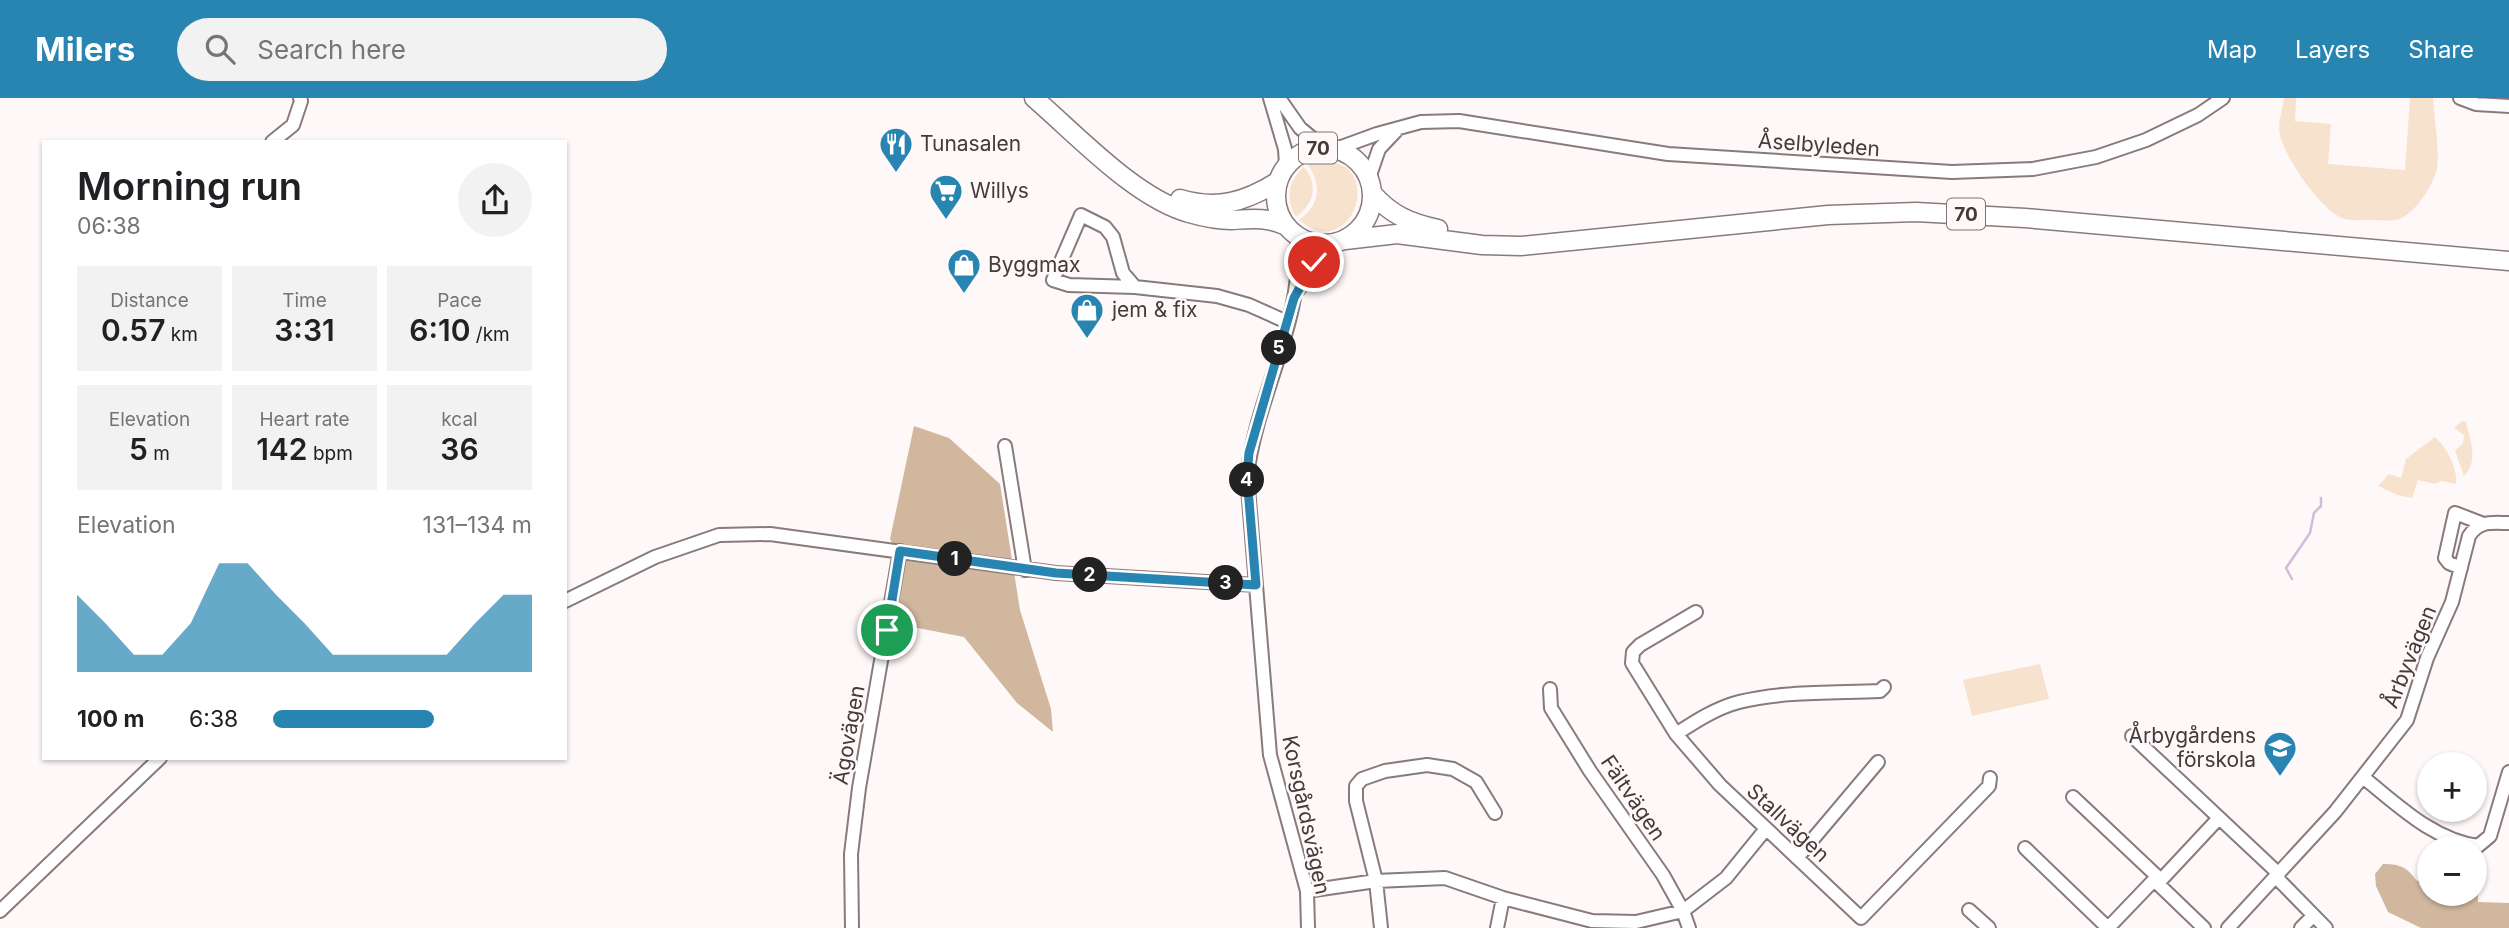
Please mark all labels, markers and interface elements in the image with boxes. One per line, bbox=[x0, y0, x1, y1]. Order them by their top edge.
search box bbox=[177, 18, 667, 81]
text: Milers bbox=[35, 29, 135, 69]
icon: search bbox=[201, 30, 239, 68]
text: Search here bbox=[257, 34, 406, 65]
text: Map bbox=[2207, 35, 2257, 64]
text: Layers bbox=[2295, 35, 2370, 64]
text: Share bbox=[2408, 35, 2474, 64]
restaurant icon: Tunasalen bbox=[877, 125, 915, 174]
street label: Åselbyleden bbox=[1757, 126, 1881, 161]
place label: Tunasalen bbox=[920, 131, 1021, 156]
road number: 70 bbox=[1299, 132, 1337, 164]
text: Morning run bbox=[77, 163, 302, 209]
button: share bbox=[458, 163, 532, 237]
supermarket icon: Willys bbox=[927, 172, 965, 221]
place label: Willys bbox=[970, 178, 1029, 203]
road number: 70 bbox=[1947, 198, 1985, 230]
text: 06:38 bbox=[77, 212, 141, 240]
pin bbox=[1284, 232, 1344, 292]
icon: check bbox=[1295, 243, 1333, 281]
shop icon: Byggmax bbox=[945, 246, 983, 295]
place label: Byggmax bbox=[988, 252, 1081, 277]
text: Distance bbox=[110, 289, 189, 312]
text: Time bbox=[282, 289, 327, 312]
text: Pace bbox=[437, 289, 482, 312]
shop icon: jem & fix bbox=[1068, 291, 1106, 340]
place label: jem & fix bbox=[1111, 297, 1197, 322]
text: 0.57 bbox=[101, 312, 165, 348]
text: 3:31 bbox=[274, 312, 335, 348]
text: 6:10 bbox=[409, 312, 470, 348]
text: km bbox=[165, 323, 198, 346]
text: /km bbox=[470, 323, 510, 346]
pin: 5 bbox=[1262, 330, 1296, 366]
text: 5 bbox=[1272, 336, 1285, 359]
text: Elevation bbox=[109, 408, 190, 431]
text: Heart rate bbox=[260, 408, 350, 431]
text: kcal bbox=[441, 408, 478, 431]
text: 5 bbox=[129, 431, 148, 467]
text: 142 bbox=[256, 431, 308, 467]
text: 36 bbox=[440, 431, 479, 467]
text: m bbox=[148, 442, 170, 465]
text: bpm bbox=[308, 442, 353, 465]
pin: 4 bbox=[1230, 462, 1264, 498]
text: 4 bbox=[1240, 468, 1253, 491]
text: Elevation bbox=[77, 511, 176, 539]
text: 131–134 m bbox=[423, 511, 532, 539]
pin: 1 bbox=[937, 542, 972, 576]
text: 1 bbox=[950, 547, 959, 570]
pin: 2 bbox=[1072, 558, 1108, 592]
text: 2 bbox=[1084, 563, 1095, 586]
pin: 3 bbox=[1208, 566, 1244, 601]
text: 3 bbox=[1219, 571, 1232, 594]
pin bbox=[857, 600, 917, 660]
street label: Årbyvägen bbox=[2376, 601, 2441, 712]
icon: arrive bbox=[868, 611, 906, 649]
street label: Ägovägen bbox=[826, 683, 870, 787]
text: 100 m bbox=[77, 705, 144, 733]
text: 6:38 bbox=[189, 705, 238, 733]
place label: Årbygårdens förskola bbox=[2129, 721, 2256, 772]
school or university icon: Årbygårdens förskola bbox=[2261, 729, 2299, 778]
street label: Korsgårdsvägen bbox=[1277, 733, 1336, 897]
street label: Fältvägen bbox=[1596, 750, 1671, 845]
map controls bbox=[2417, 752, 2487, 906]
button: + bbox=[2417, 752, 2487, 822]
street label: Stallvägen bbox=[1742, 778, 1835, 867]
button: − bbox=[2417, 836, 2487, 906]

